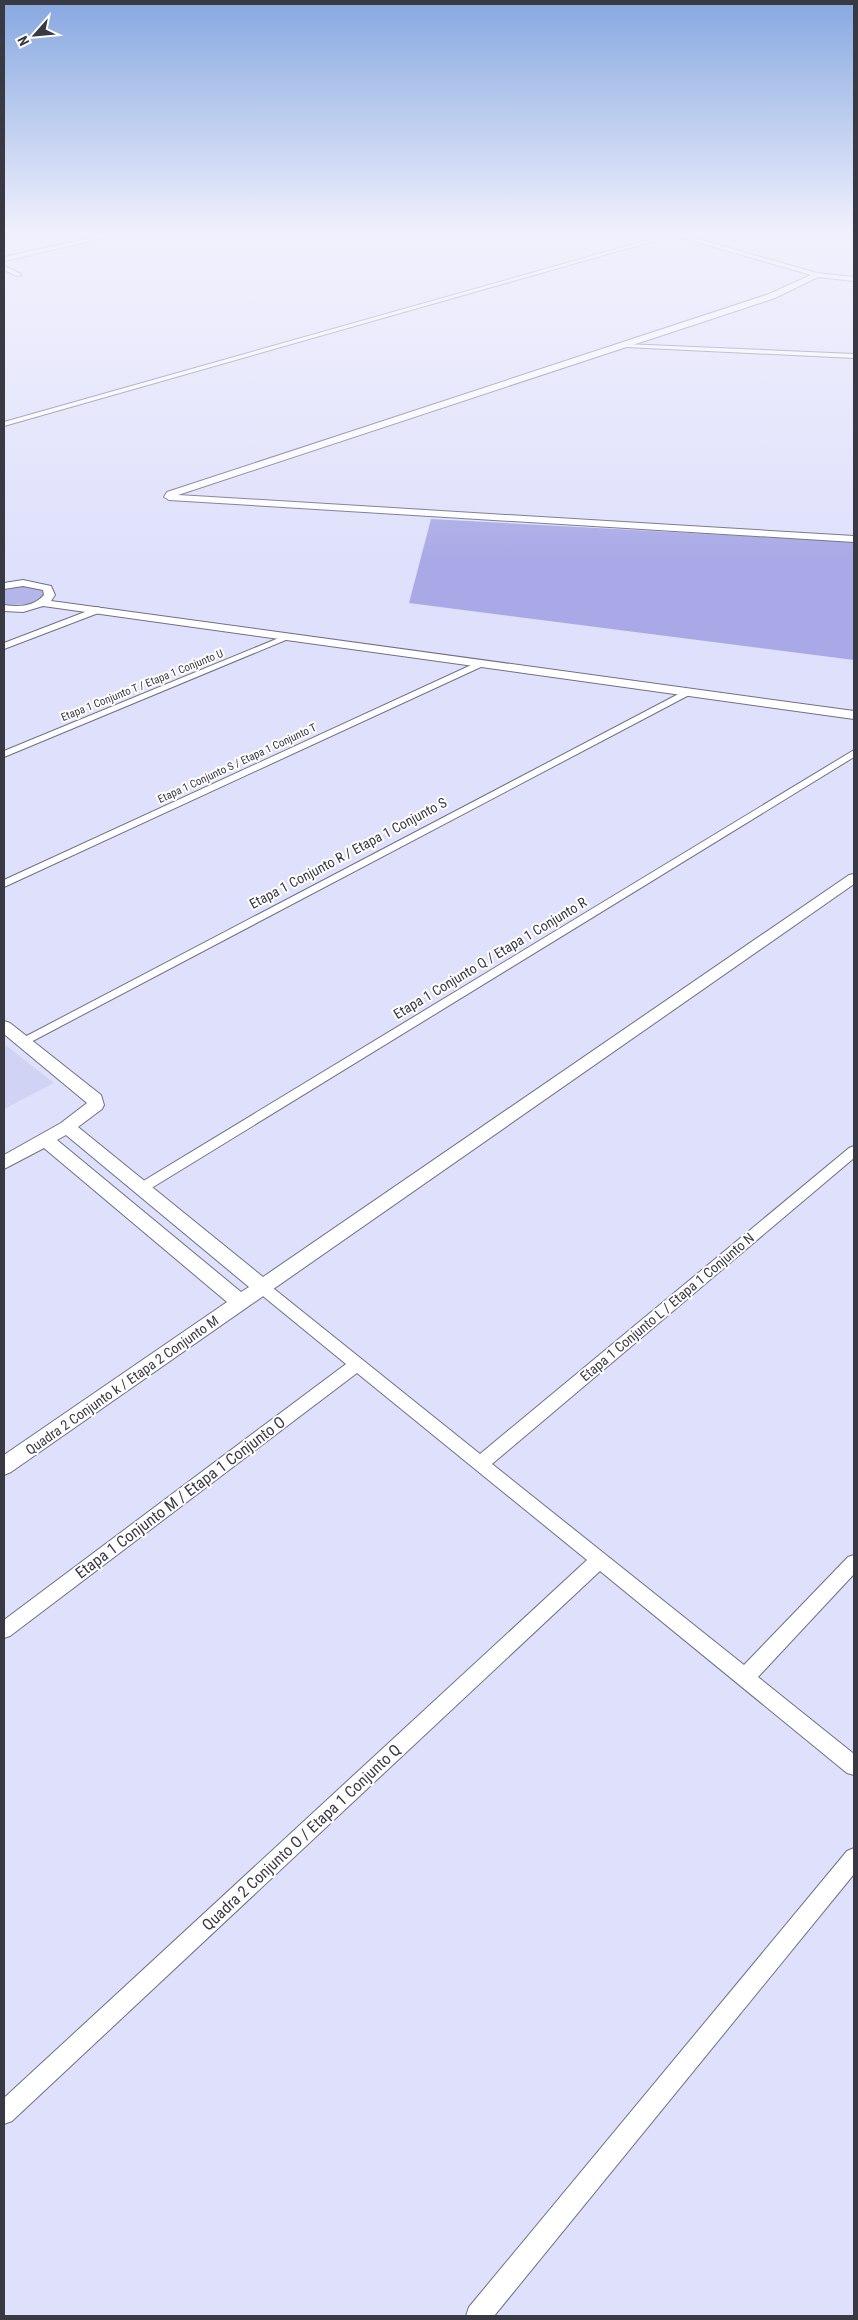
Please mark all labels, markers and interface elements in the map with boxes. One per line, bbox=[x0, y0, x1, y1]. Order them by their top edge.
north arrow bbox=[10, 10, 60, 60]
text: N bbox=[14, 33, 32, 48]
street label: Etapa 1 Conjunto T / Etapa 1 Conjunto U bbox=[59, 647, 225, 724]
street label: Etapa 1 Conjunto S / Etapa 1 Conjunto T bbox=[156, 721, 319, 806]
street label: Etapa 1 Conjunto R / Etapa 1 Conjunto S bbox=[247, 794, 449, 912]
street label: Etapa 1 Conjunto Q / Etapa 1 Conjunto R bbox=[391, 894, 590, 1022]
street label: Etapa 1 Conjunto L / Etapa 1 Conjunto N bbox=[577, 1230, 757, 1384]
street label: Quadra 2 Conjunto k / Etapa 2 Conjunto M bbox=[23, 1312, 221, 1458]
street label: Etapa 1 Conjunto M / Etapa 1 Conjunto O bbox=[72, 1412, 289, 1583]
street label: Quadra 2 Conjunto O / Etapa 1 Conjunto Q bbox=[198, 1740, 405, 1935]

